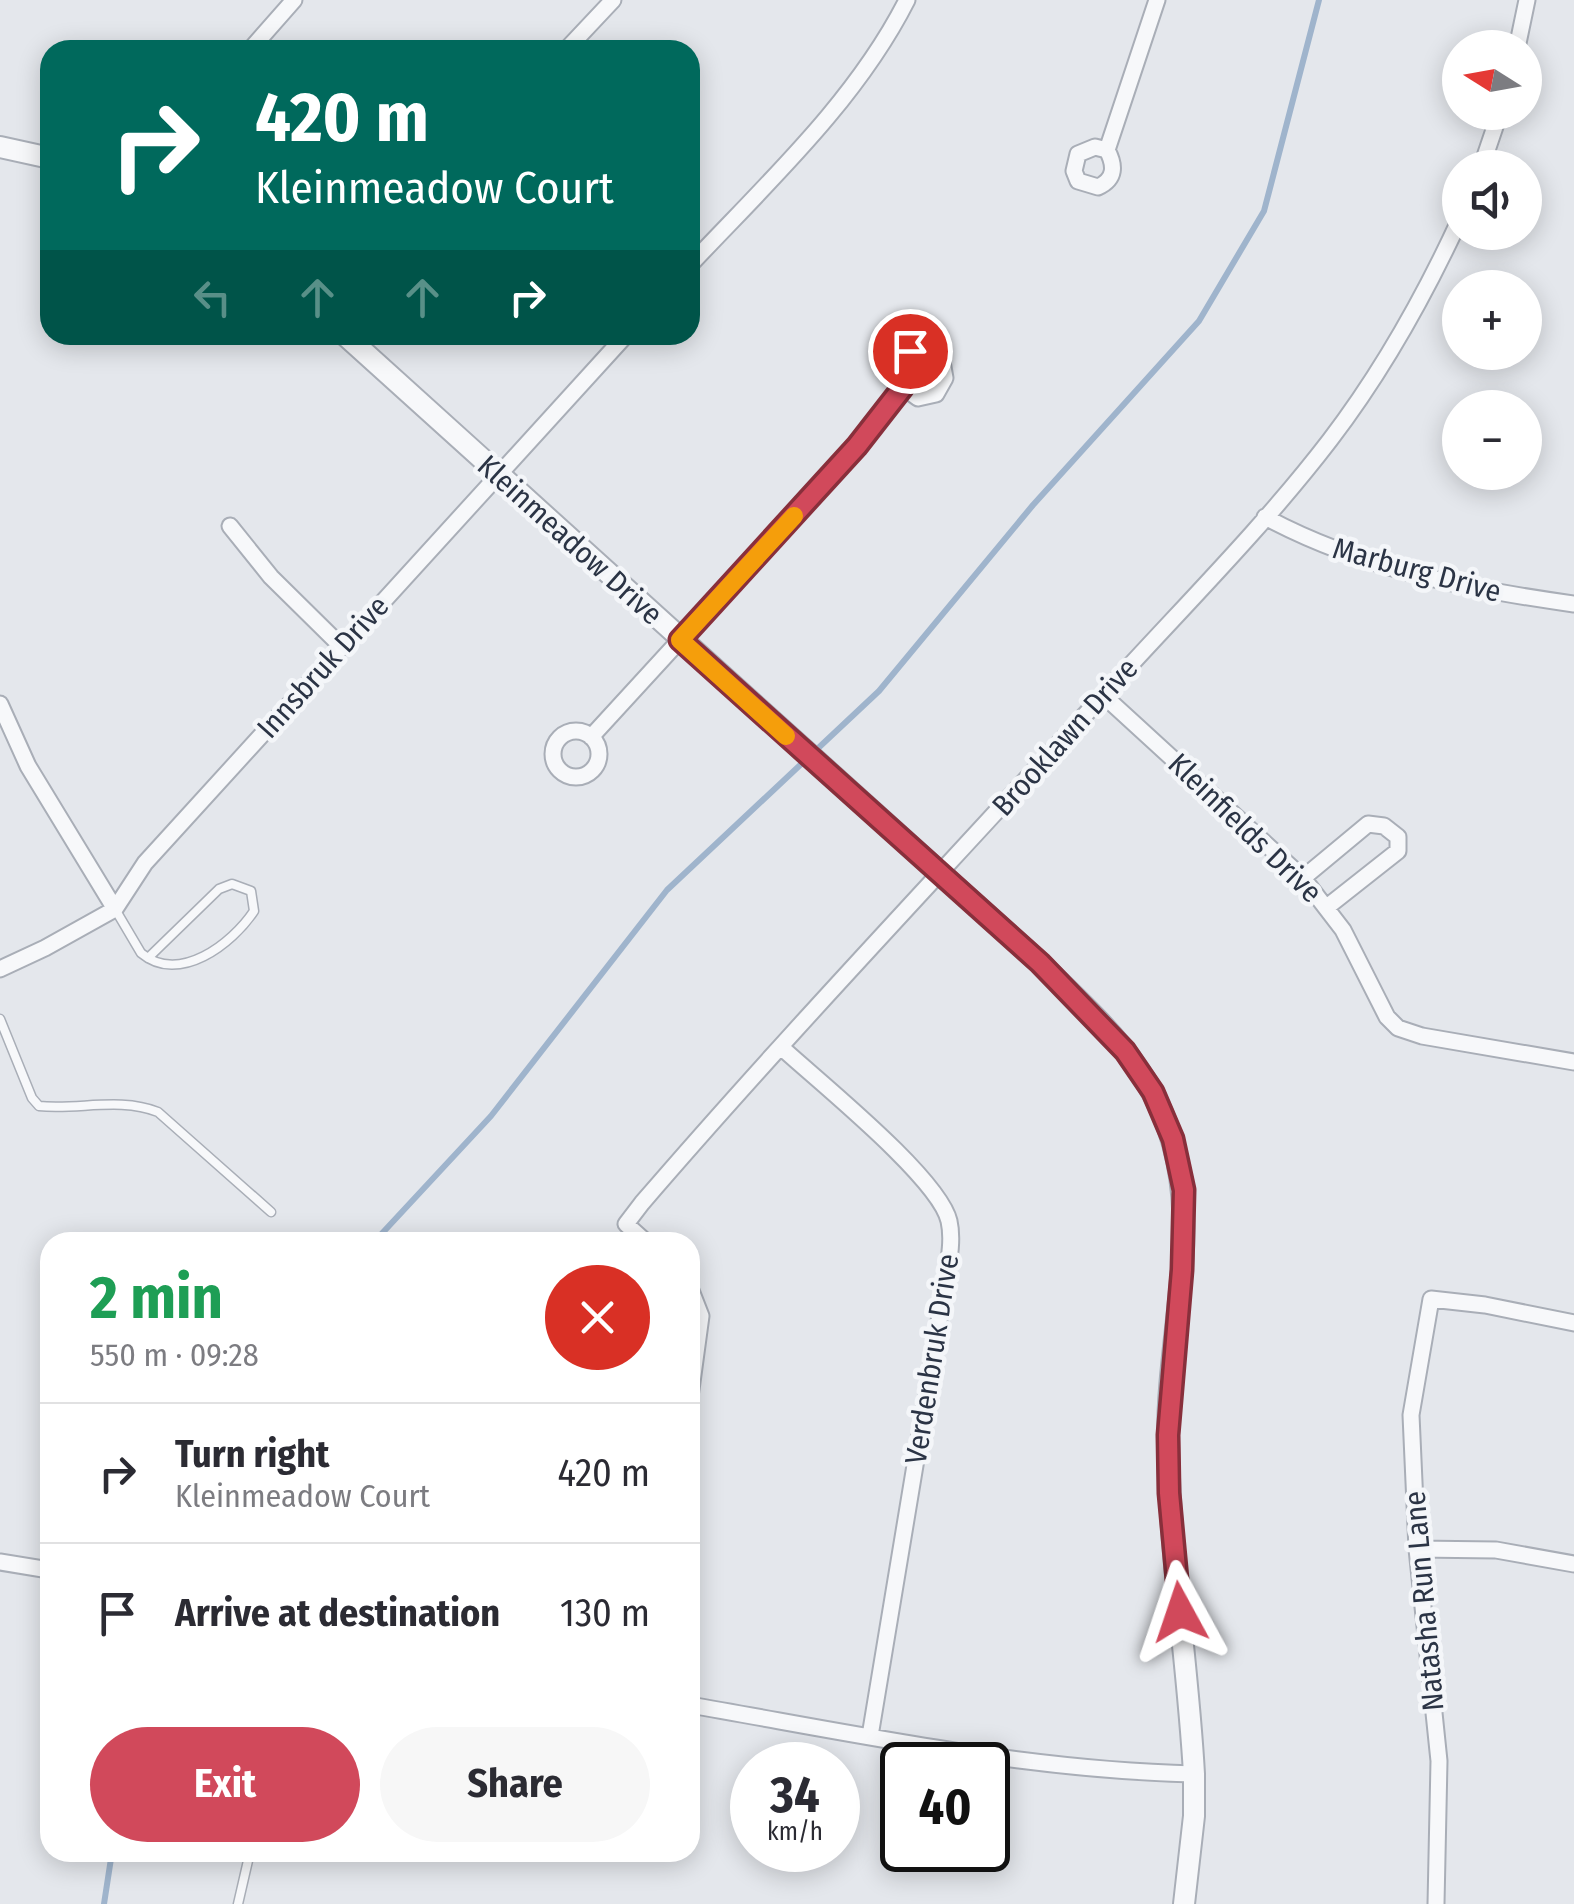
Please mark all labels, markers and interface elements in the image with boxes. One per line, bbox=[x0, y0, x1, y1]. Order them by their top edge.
north arrow bbox=[1442, 30, 1542, 130]
map controls bbox=[1442, 30, 1542, 490]
text: 420 m bbox=[255, 76, 429, 160]
icon: right bbox=[90, 80, 220, 210]
button: sound bbox=[1442, 150, 1542, 250]
text: Kleinmeadow Court bbox=[255, 161, 614, 215]
icon: left bbox=[185, 270, 240, 325]
icon: ahead bbox=[290, 270, 345, 325]
icon: ahead bbox=[395, 270, 450, 325]
icon: right bbox=[500, 270, 555, 325]
button: + bbox=[1442, 270, 1542, 370]
pin bbox=[868, 309, 953, 394]
icon: arrive bbox=[883, 324, 938, 379]
button: − bbox=[1442, 390, 1542, 490]
street label: Kleinmeadow Drive bbox=[470, 448, 670, 632]
street label: Marburg Drive bbox=[1329, 530, 1505, 610]
street label: Innsbruk Drive bbox=[250, 588, 396, 746]
street label: Brooklawn Drive bbox=[985, 651, 1145, 823]
street label: Kleinfields Drive bbox=[1161, 746, 1329, 910]
street label: Verdenbruk Drive bbox=[898, 1251, 966, 1467]
text: 2 min bbox=[90, 1262, 223, 1334]
button: close bbox=[545, 1265, 650, 1370]
text: 550 m · 09:28 bbox=[90, 1336, 259, 1374]
text: Turn right bbox=[175, 1431, 329, 1477]
icon: right bbox=[90, 1446, 145, 1501]
text: 420 m bbox=[557, 1450, 650, 1496]
text: Kleinmeadow Court bbox=[175, 1477, 430, 1515]
street label: Natasha Run Lane bbox=[1396, 1490, 1452, 1712]
position arrow bbox=[1128, 1560, 1232, 1664]
icon: arrive bbox=[90, 1586, 145, 1641]
text: Arrive at destination bbox=[175, 1590, 500, 1636]
text: 130 m bbox=[560, 1590, 650, 1636]
button: Exit bbox=[90, 1727, 360, 1842]
button: Share bbox=[380, 1727, 650, 1842]
speed limit sign: 40 bbox=[880, 1742, 1010, 1872]
text: 34 bbox=[770, 1765, 820, 1825]
text: km/h bbox=[767, 1817, 823, 1847]

